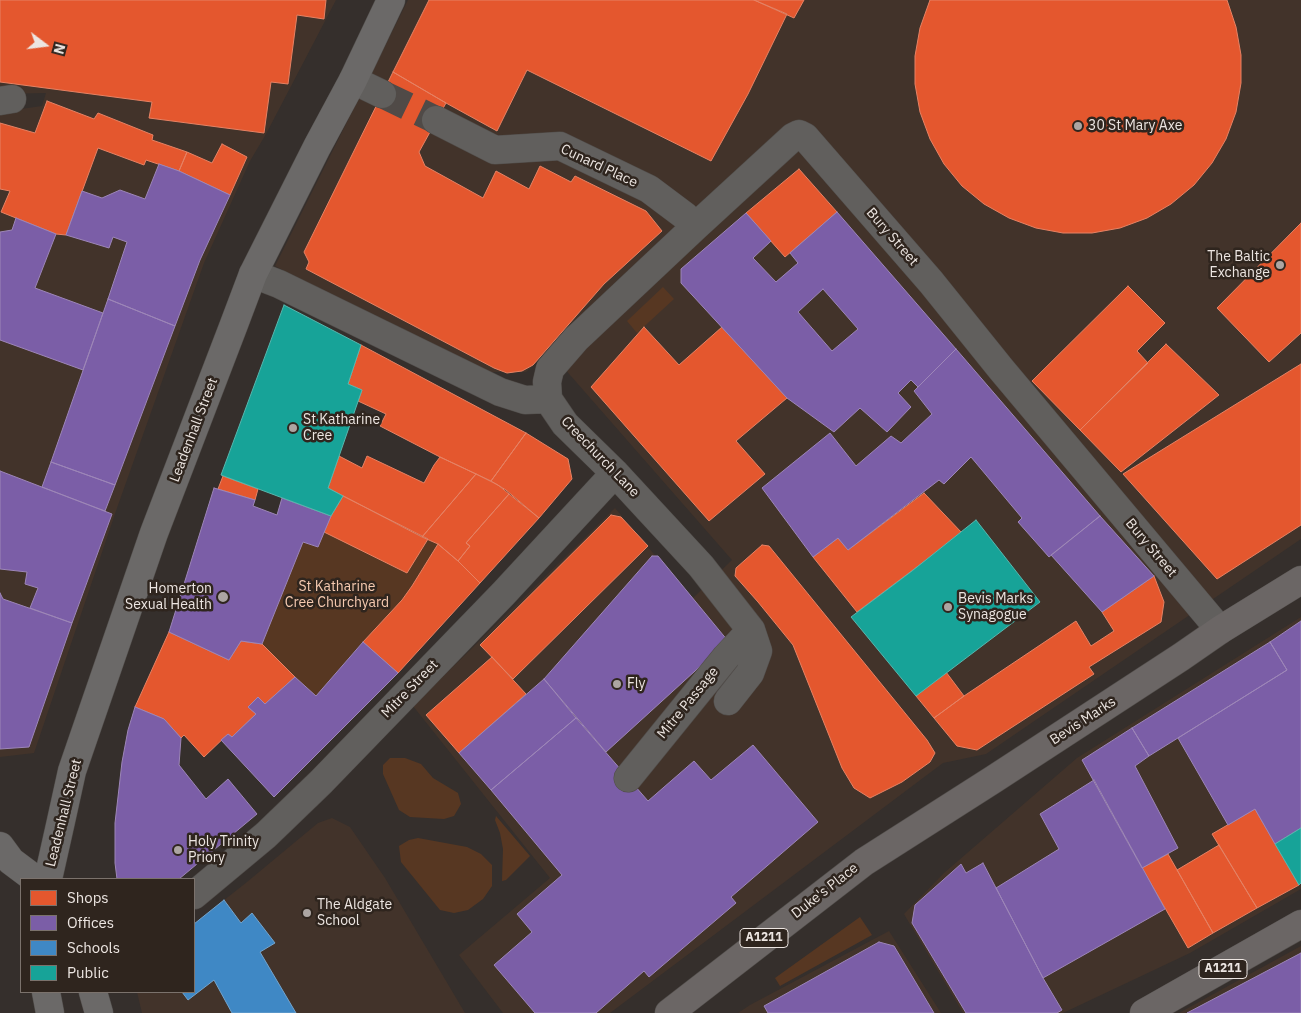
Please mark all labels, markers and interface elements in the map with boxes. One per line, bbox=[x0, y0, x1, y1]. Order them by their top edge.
north arrow bbox=[20, 20, 70, 70]
text: N bbox=[49, 42, 69, 56]
place label: 30 St Mary Axe bbox=[1088, 118, 1182, 134]
marker: 30 St Mary Axe bbox=[1072, 120, 1084, 132]
street label: Cunard Place bbox=[558, 141, 640, 191]
street label: Bury Street bbox=[862, 205, 922, 269]
place label: The Baltic Exchange bbox=[1207, 249, 1270, 282]
marker: The Baltic Exchange bbox=[1274, 259, 1286, 271]
street label: Leadenhall Street bbox=[166, 375, 222, 485]
place label: St Katharine Cree bbox=[303, 412, 380, 444]
street label: Creechurch Lane bbox=[557, 413, 643, 501]
marker: St Katharine Cree bbox=[287, 422, 299, 434]
street label: Bury Street bbox=[1122, 515, 1180, 581]
park label: St Katharine Cree Churchyard bbox=[285, 579, 389, 612]
place label: Homerton Sexual Health bbox=[125, 581, 212, 614]
marker: Homerton Sexual Health bbox=[216, 590, 230, 604]
place label: Bevis Marks Synagogue bbox=[958, 591, 1033, 624]
marker: Bevis Marks Synagogue bbox=[942, 601, 954, 613]
street label: Mitre Street bbox=[378, 656, 442, 722]
street label: Mitre Passage bbox=[654, 664, 722, 742]
place label: Fly bbox=[627, 676, 645, 692]
marker: Fly bbox=[611, 678, 623, 690]
street label: Bevis Marks bbox=[1047, 693, 1119, 749]
street label: Leadenhall Street bbox=[42, 757, 86, 869]
place label: Holy Trinity Priory bbox=[188, 834, 259, 866]
marker: Holy Trinity Priory bbox=[172, 844, 184, 856]
street label: Duke's Place bbox=[788, 860, 862, 922]
legend bbox=[20, 878, 195, 993]
text: Shops bbox=[67, 888, 109, 907]
place label: The Aldgate School bbox=[317, 897, 392, 930]
marker: The Aldgate School bbox=[301, 907, 313, 919]
text: Offices bbox=[67, 913, 114, 932]
road number: A1211 bbox=[740, 928, 788, 948]
text: Schools bbox=[67, 938, 120, 957]
road number: A1211 bbox=[1199, 960, 1247, 979]
text: Public bbox=[67, 963, 109, 982]

